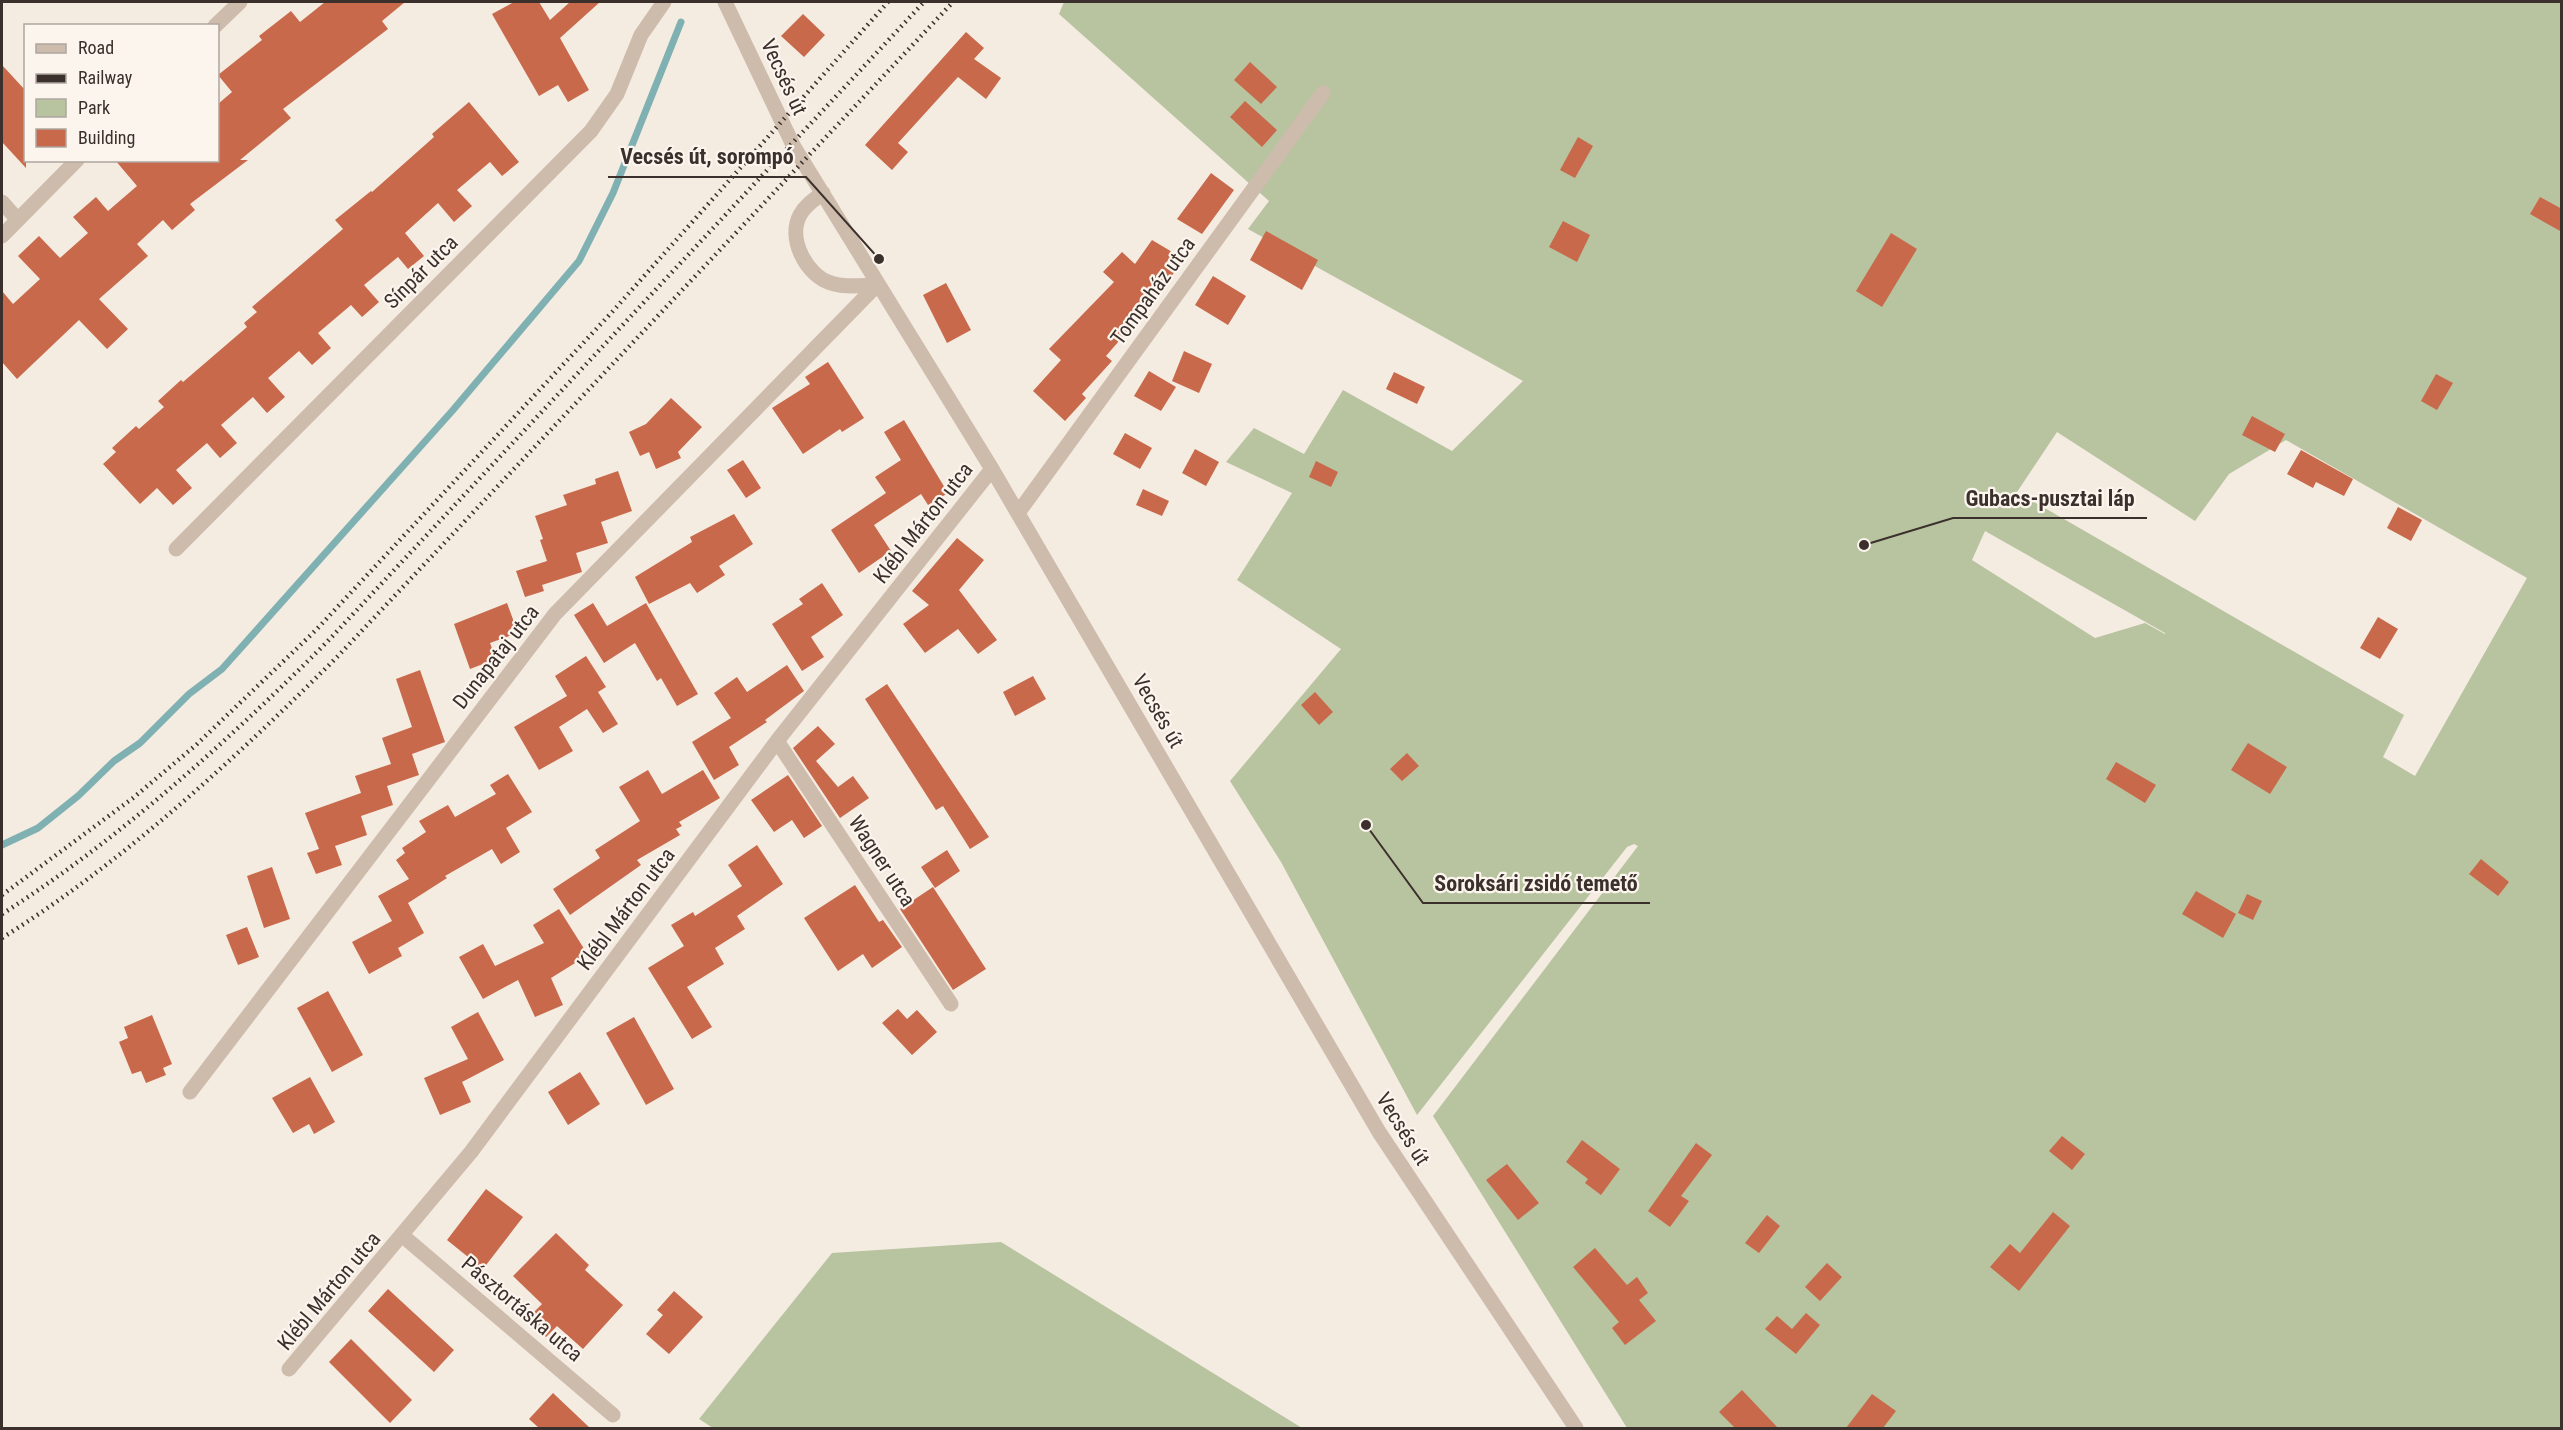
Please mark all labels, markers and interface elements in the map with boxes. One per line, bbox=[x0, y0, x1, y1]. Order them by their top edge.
legend bbox=[24, 24, 219, 162]
street label: Vecsés út bbox=[756, 35, 812, 119]
text: Road bbox=[78, 37, 114, 58]
text: Railway bbox=[78, 67, 133, 88]
text: Park bbox=[78, 97, 110, 118]
text: Building bbox=[78, 127, 135, 148]
callout: Vecsés út, sorompó bbox=[608, 137, 806, 177]
text: Vecsés út, sorompó bbox=[620, 144, 794, 169]
street label: Sínpár utca bbox=[379, 230, 463, 314]
street label: Tompaház utca bbox=[1106, 233, 1200, 349]
street label: Klébl Márton utca bbox=[868, 458, 978, 588]
callout: Gubacs-pusztai láp bbox=[1953, 478, 2147, 518]
text: Gubacs-pusztai láp bbox=[1965, 486, 2135, 511]
street label: Dunapataj utca bbox=[448, 600, 544, 714]
street label: Vecsés út bbox=[1127, 670, 1189, 752]
street label: Wagner utca bbox=[844, 811, 920, 911]
street label: Klébl Márton utca bbox=[572, 843, 680, 975]
callout: Soroksári zsidó temető bbox=[1423, 863, 1650, 903]
text: Soroksári zsidó temető bbox=[1434, 871, 1638, 896]
street label: Vecsés út bbox=[1371, 1088, 1435, 1170]
street label: Klébl Márton utca bbox=[273, 1227, 385, 1355]
street label: Pásztortáska utca bbox=[457, 1252, 587, 1366]

